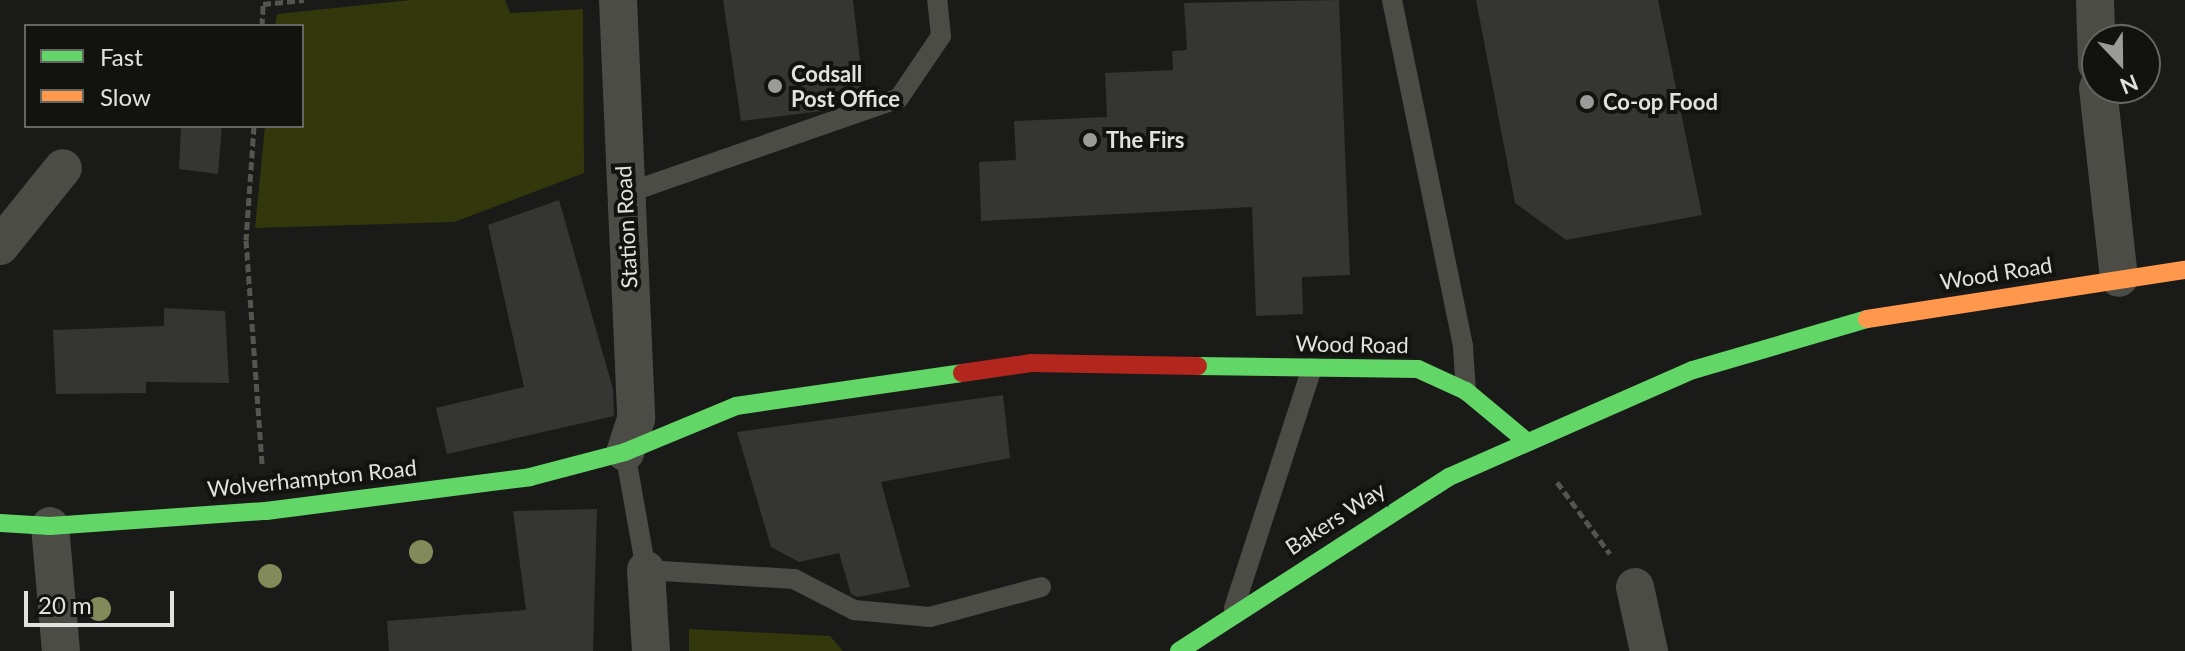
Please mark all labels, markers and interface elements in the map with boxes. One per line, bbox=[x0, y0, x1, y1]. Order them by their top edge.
legend bbox=[24, 24, 304, 128]
north arrow bbox=[2081, 24, 2161, 104]
text: Fast bbox=[100, 42, 143, 71]
place label: Codsall Post Office bbox=[791, 60, 900, 112]
text: N bbox=[2117, 69, 2142, 101]
marker: Codsall Post Office bbox=[766, 77, 784, 95]
text: Slow bbox=[100, 82, 151, 111]
place label: Co-op Food bbox=[1603, 89, 1718, 115]
marker: Co-op Food bbox=[1578, 93, 1596, 111]
place label: The Firs bbox=[1106, 127, 1184, 153]
marker: The Firs bbox=[1081, 131, 1099, 149]
street label: Station Road bbox=[610, 165, 642, 289]
street label: Wood Road bbox=[1938, 251, 2054, 295]
street label: Wood Road bbox=[1295, 330, 1409, 358]
street label: Wolverhampton Road bbox=[206, 454, 418, 502]
street label: Bakers Way bbox=[1280, 476, 1390, 560]
scale bar bbox=[28, 575, 178, 625]
text: 20 m bbox=[38, 590, 92, 619]

